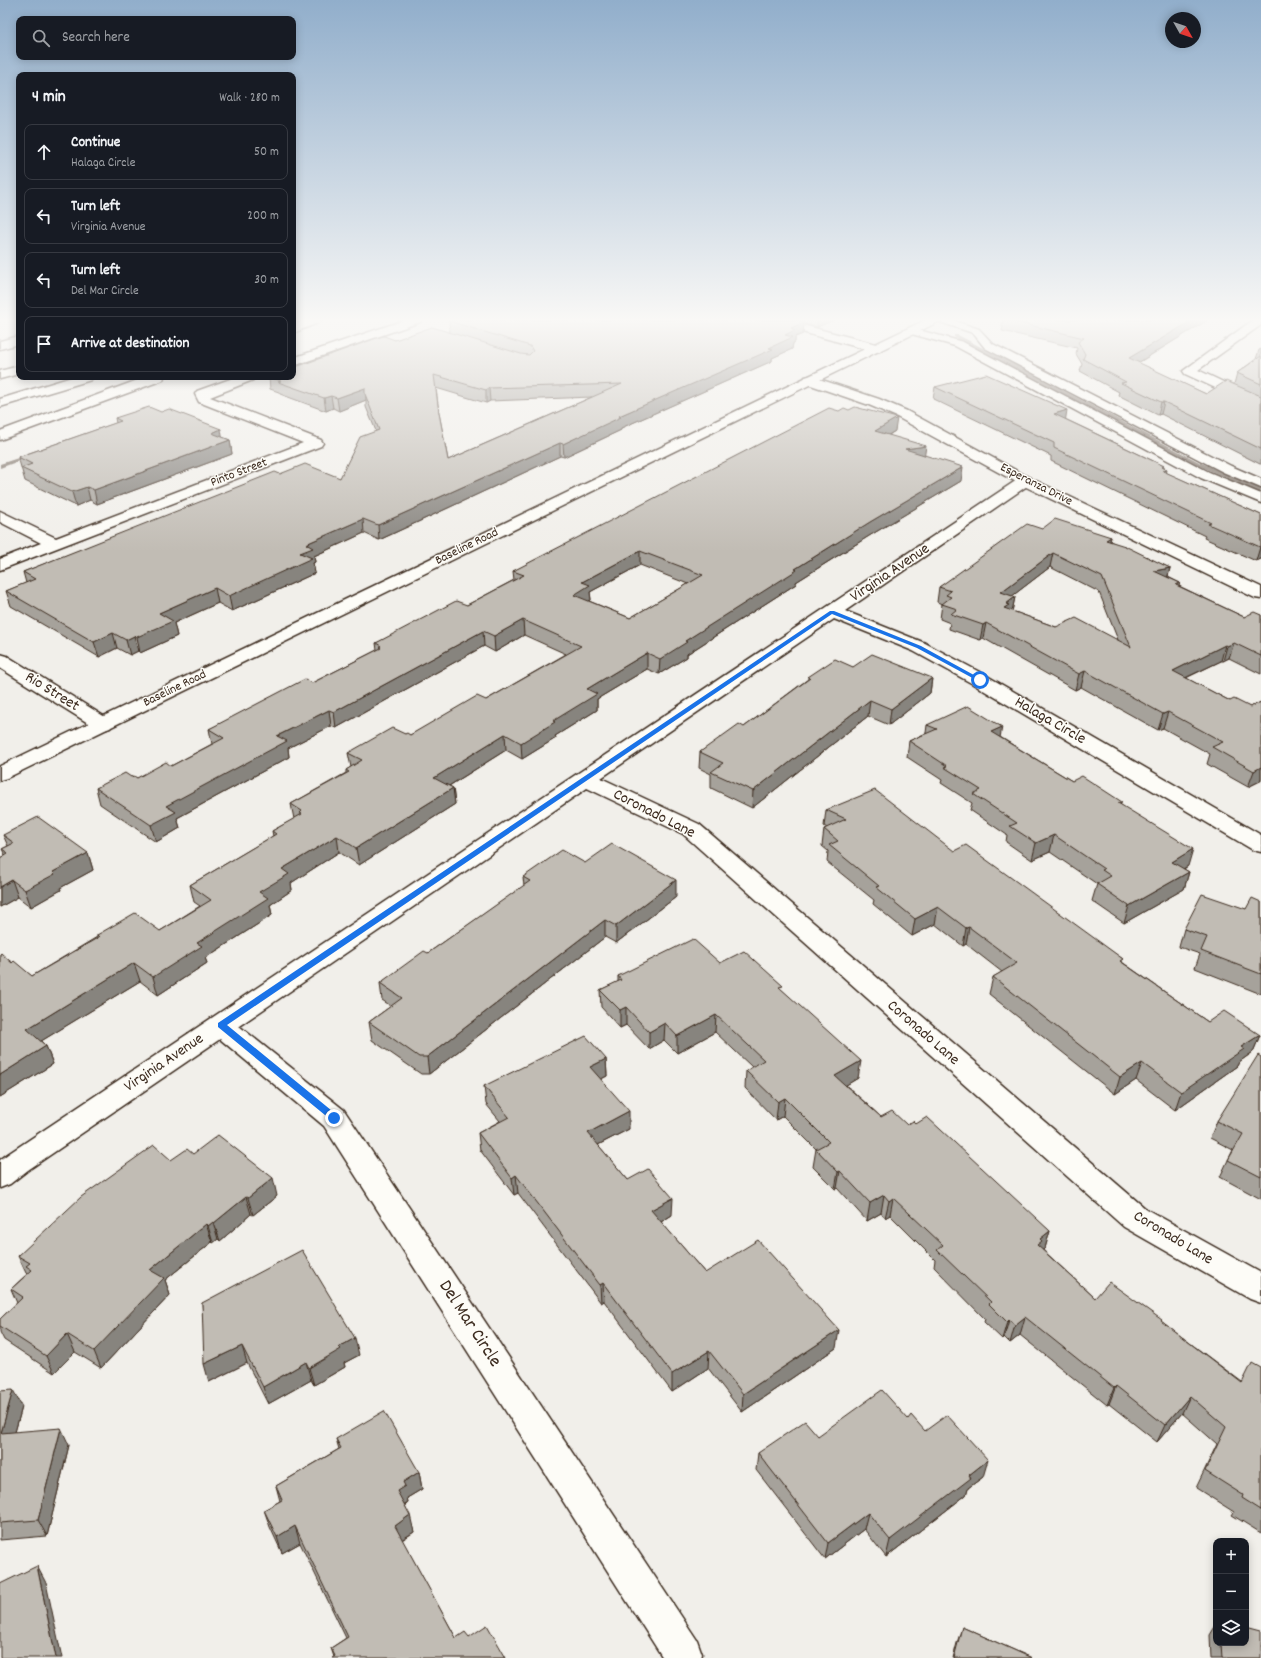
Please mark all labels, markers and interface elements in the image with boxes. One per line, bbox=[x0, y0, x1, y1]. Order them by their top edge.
north arrow bbox=[1165, 12, 1201, 48]
search box bbox=[16, 16, 296, 60]
icon: search bbox=[30, 27, 52, 49]
text: Search here bbox=[62, 27, 130, 49]
text: 4 min bbox=[32, 86, 66, 110]
text: Walk · 280 m bbox=[219, 89, 280, 108]
text: Continue bbox=[71, 132, 120, 154]
icon: ahead bbox=[33, 141, 55, 163]
text: 50 m bbox=[254, 143, 279, 162]
text: Halaga Circle bbox=[71, 154, 135, 173]
text: Turn left bbox=[71, 196, 120, 218]
icon: left bbox=[33, 205, 55, 227]
text: 200 m bbox=[247, 207, 279, 226]
text: Virginia Avenue bbox=[71, 218, 146, 237]
text: Turn left bbox=[71, 260, 120, 282]
icon: left bbox=[33, 269, 55, 291]
text: 30 m bbox=[254, 271, 279, 290]
text: Del Mar Circle bbox=[71, 282, 139, 301]
icon: arrive bbox=[33, 333, 55, 355]
text: Arrive at destination bbox=[71, 333, 189, 355]
street label: Pinto Street bbox=[208, 453, 270, 493]
street label: Esperanza Drive bbox=[996, 459, 1076, 512]
street label: Baseline Road bbox=[432, 524, 502, 570]
street label: Virginia Avenue bbox=[846, 538, 934, 608]
street label: Rio Street bbox=[20, 666, 84, 718]
street label: Baseline Road bbox=[140, 666, 210, 712]
route start bbox=[971, 671, 989, 689]
street label: Halaga Circle bbox=[1010, 691, 1090, 751]
street label: Coronado Lane bbox=[609, 783, 699, 845]
street label: Coronado Lane bbox=[882, 995, 964, 1071]
street label: Virginia Avenue bbox=[120, 1028, 208, 1098]
route end bbox=[325, 1109, 343, 1127]
street label: Coronado Lane bbox=[1129, 1205, 1217, 1271]
street label: Del Mar Circle bbox=[431, 1275, 507, 1373]
map controls bbox=[1213, 1538, 1249, 1646]
button: + bbox=[1213, 1538, 1249, 1574]
button: − bbox=[1213, 1574, 1249, 1610]
button: layers bbox=[1213, 1610, 1249, 1646]

